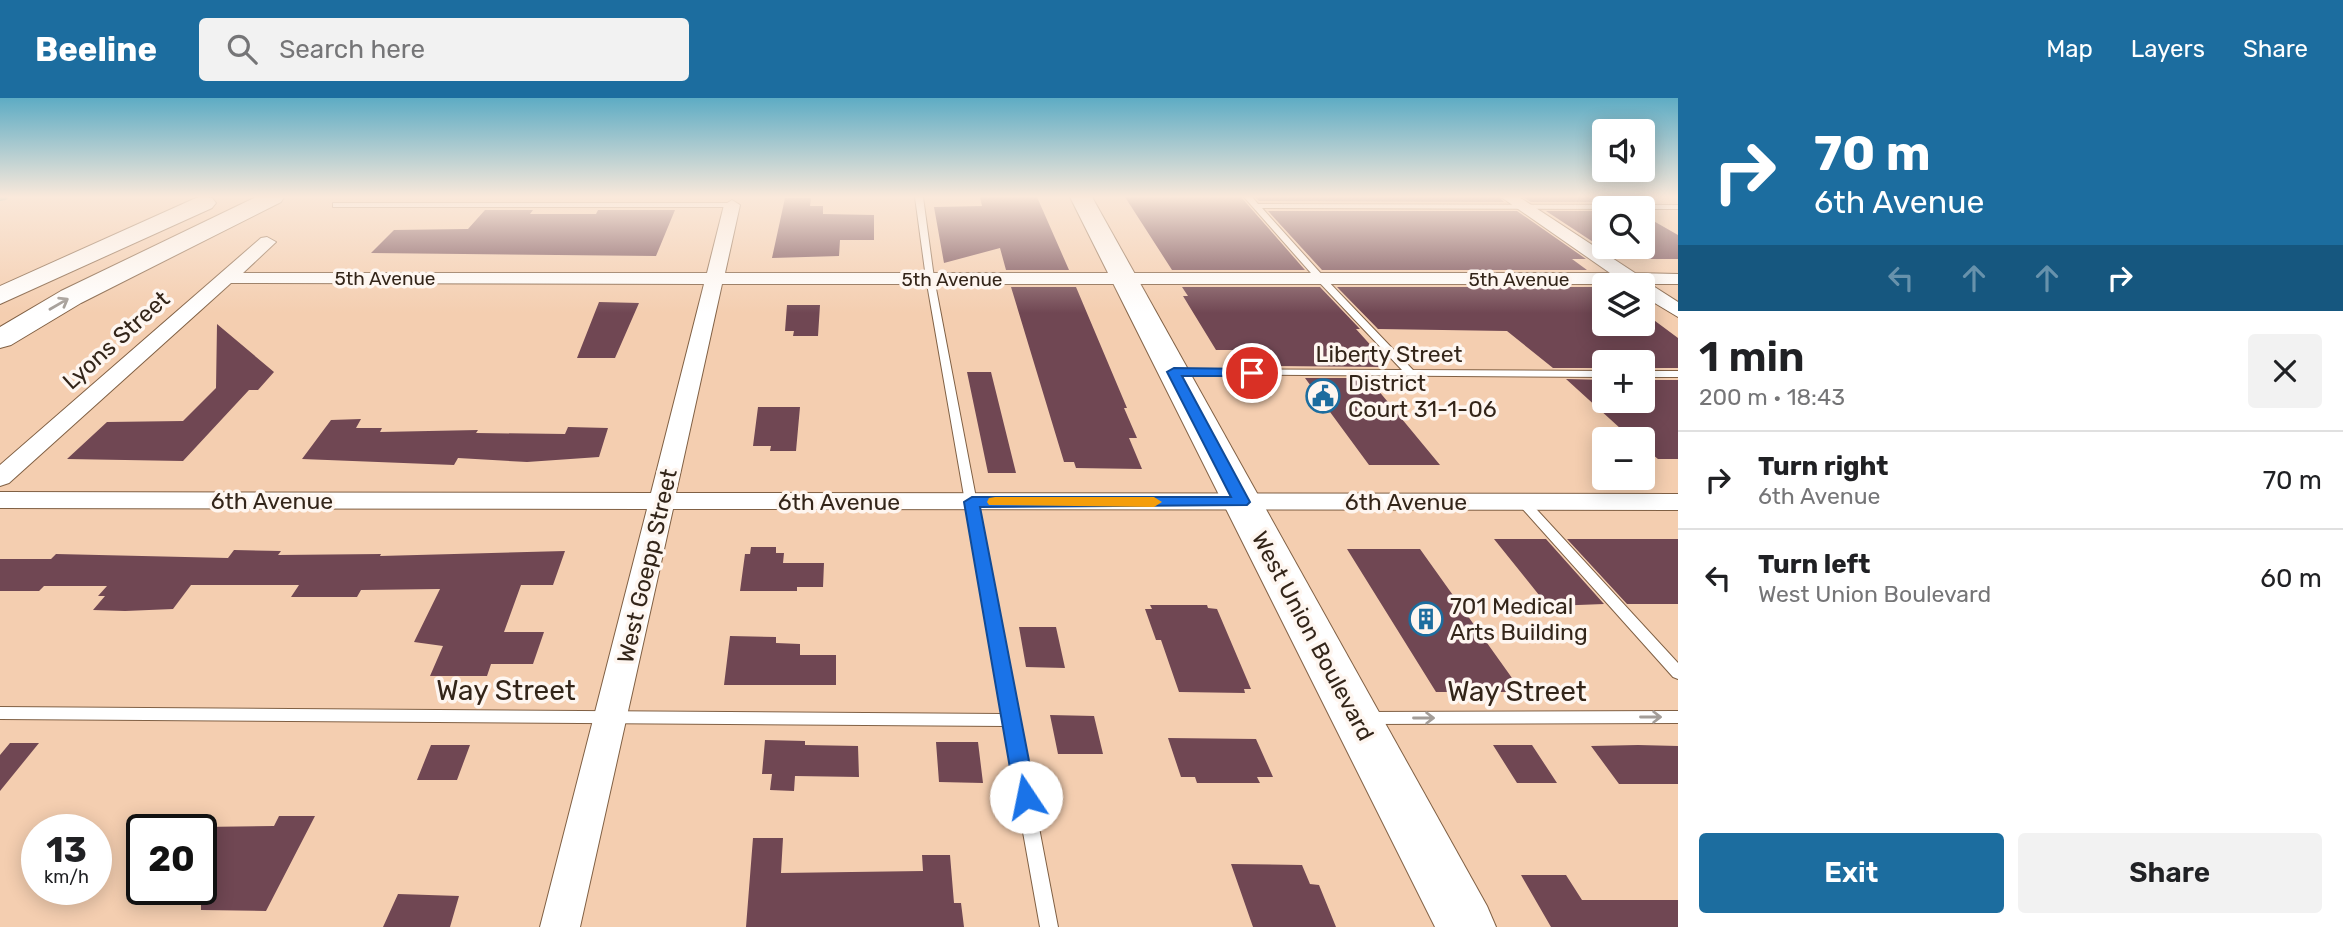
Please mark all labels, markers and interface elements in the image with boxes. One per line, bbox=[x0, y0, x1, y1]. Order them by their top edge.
search box bbox=[199, 18, 689, 81]
text: Beeline bbox=[35, 30, 157, 69]
icon: search bbox=[223, 30, 261, 68]
text: Search here bbox=[279, 34, 425, 65]
text: Map bbox=[2046, 35, 2093, 63]
text: Layers bbox=[2131, 35, 2205, 63]
text: Share bbox=[2243, 35, 2308, 63]
map controls bbox=[1592, 119, 1655, 490]
button: sound bbox=[1592, 119, 1655, 182]
text: 70 m bbox=[1814, 124, 1931, 182]
icon: right bbox=[1699, 126, 1790, 217]
text: 6th Avenue bbox=[1814, 183, 1984, 221]
button: search bbox=[1592, 196, 1655, 259]
icon: left bbox=[1882, 259, 1920, 297]
icon: ahead bbox=[1955, 259, 1993, 297]
icon: ahead bbox=[2028, 259, 2066, 297]
icon: right bbox=[2101, 259, 2139, 297]
street label: 5th Avenue bbox=[335, 267, 436, 290]
street label: 5th Avenue bbox=[902, 268, 1003, 291]
street label: 5th Avenue bbox=[1469, 268, 1570, 291]
button: layers bbox=[1592, 273, 1655, 336]
street label: Lyons Street bbox=[57, 285, 175, 395]
one-way arrow bbox=[48, 297, 68, 311]
text: 1 min bbox=[1699, 332, 1805, 382]
button: close bbox=[2248, 334, 2322, 408]
street label: Liberty Street bbox=[1315, 340, 1463, 368]
pin bbox=[1222, 343, 1282, 403]
button: + bbox=[1592, 350, 1655, 413]
icon: arrive bbox=[1233, 354, 1271, 392]
place label: District Court 31-1-06 bbox=[1348, 369, 1497, 423]
public building icon: District Court 31-1-06 bbox=[1304, 377, 1342, 415]
text: 200 m · 18:43 bbox=[1699, 383, 1845, 411]
button: − bbox=[1592, 427, 1655, 490]
text: Turn right bbox=[1758, 451, 1888, 482]
icon: right bbox=[1699, 461, 1737, 499]
text: 70 m bbox=[2263, 465, 2322, 496]
street label: West Goepp Street bbox=[611, 466, 683, 666]
text: 6th Avenue bbox=[1758, 482, 1880, 510]
street label: 6th Avenue bbox=[211, 487, 333, 515]
street label: 6th Avenue bbox=[778, 488, 900, 516]
street label: 6th Avenue bbox=[1345, 488, 1467, 516]
street label: West Union Boulevard bbox=[1246, 526, 1380, 746]
text: Turn left bbox=[1758, 549, 1870, 580]
icon: left bbox=[1699, 559, 1737, 597]
text: 60 m bbox=[2260, 563, 2322, 594]
text: West Union Boulevard bbox=[1758, 580, 1991, 608]
place label: 701 Medical Arts Building bbox=[1450, 592, 1588, 646]
building icon: 701 Medical Arts Building bbox=[1407, 600, 1445, 638]
street label: Way Street bbox=[436, 674, 576, 707]
street label: Way Street bbox=[1447, 675, 1587, 708]
one-way arrow bbox=[1640, 710, 1663, 724]
one-way arrow bbox=[1412, 711, 1435, 725]
position arrow bbox=[989, 760, 1063, 834]
speed limit sign: 20 bbox=[126, 814, 217, 905]
text: 13 bbox=[46, 829, 87, 871]
button: Exit bbox=[1699, 833, 2004, 913]
button: Share bbox=[2018, 833, 2322, 913]
text: km/h bbox=[44, 866, 89, 888]

